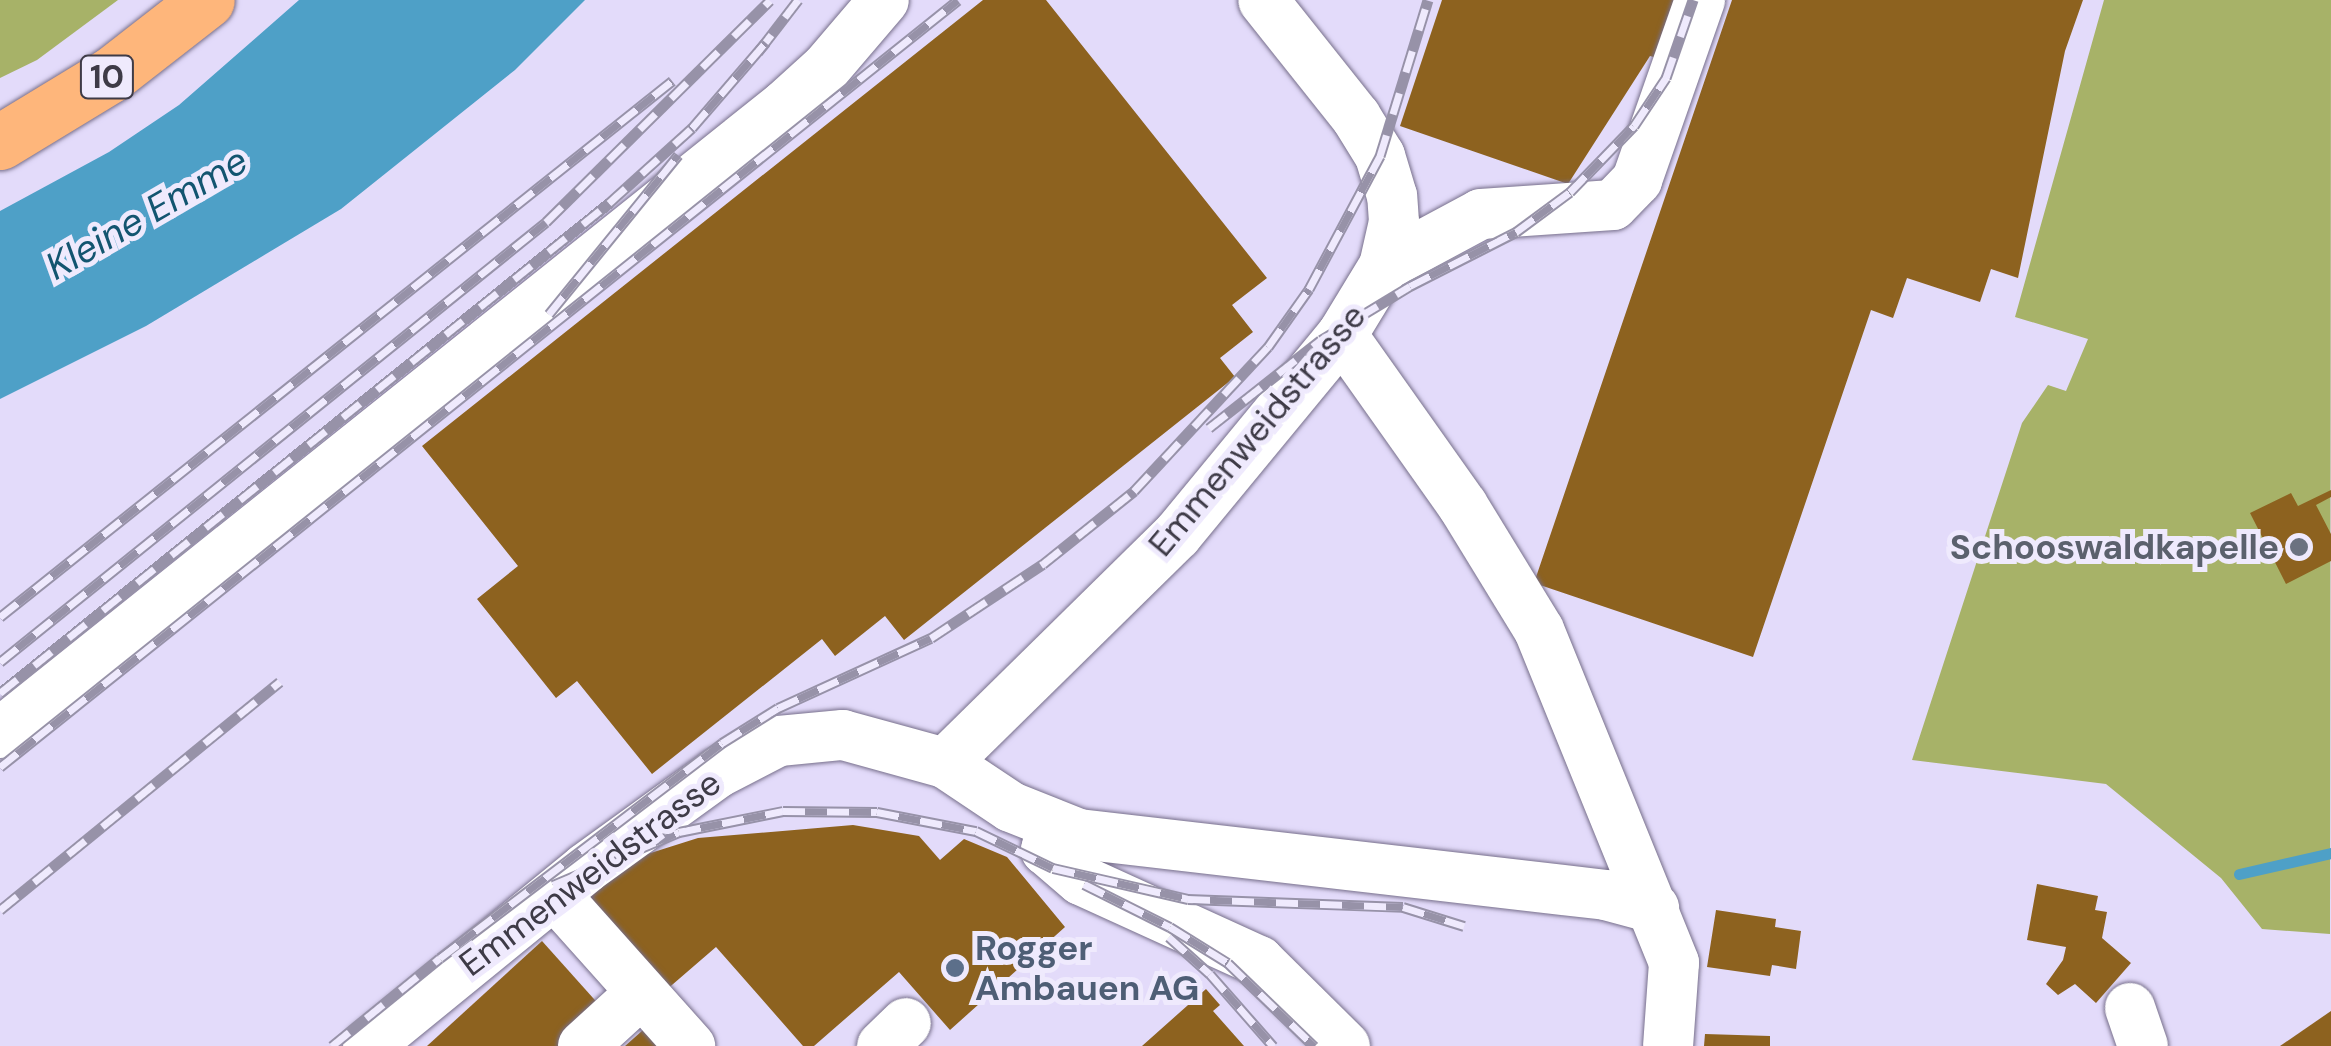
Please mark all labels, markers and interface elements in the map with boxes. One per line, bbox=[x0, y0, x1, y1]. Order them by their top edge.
road number: 10 bbox=[80, 50, 134, 104]
water label: Kleine Emme bbox=[38, 138, 256, 290]
street label: Emmenweidstrasse bbox=[1139, 296, 1375, 564]
place label: Schooswaldkapelle bbox=[1950, 526, 2279, 568]
marker: Schooswaldkapelle bbox=[2288, 536, 2310, 558]
street label: Emmenweidstrasse bbox=[451, 761, 729, 985]
place label: Rogger Ambauen AG bbox=[975, 927, 1199, 1009]
marker: Rogger Ambauen AG bbox=[944, 957, 966, 979]

